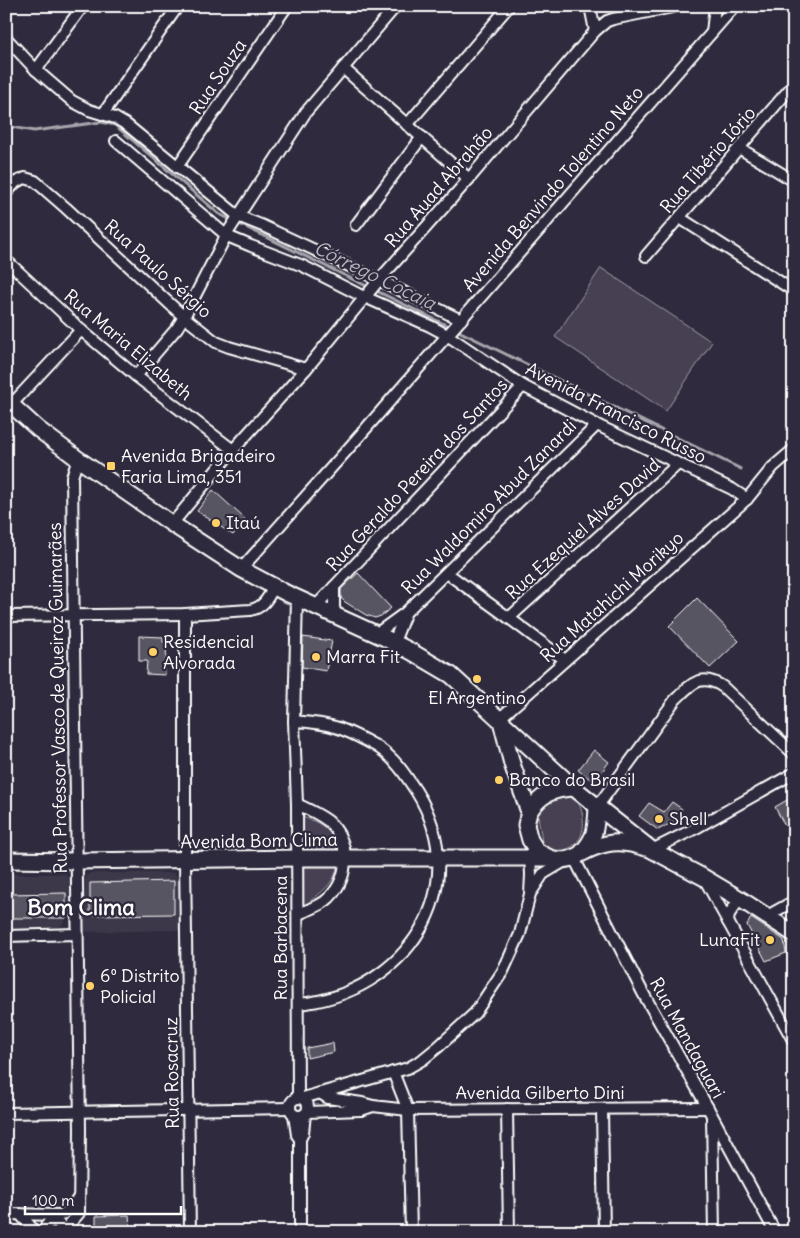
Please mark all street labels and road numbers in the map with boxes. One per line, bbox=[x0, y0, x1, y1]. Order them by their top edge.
street label: Rua Souza bbox=[184, 35, 251, 119]
street label: Avenida Benvindo Tolentino Neto bbox=[457, 81, 648, 296]
street label: Rua Tibério Iório bbox=[655, 101, 760, 218]
street label: Rua Auad Abrahão bbox=[380, 121, 498, 252]
street label: Rua Paulo Sérgio bbox=[100, 214, 217, 323]
street label: Rua Maria Elizabeth bbox=[59, 284, 197, 405]
street label: Avenida Francisco Russo bbox=[522, 357, 710, 468]
street label: Rua Geraldo Pereira dos Santos bbox=[321, 373, 512, 576]
street label: Rua Waldomiro Abud Zanardi bbox=[396, 414, 581, 599]
street label: Rua Ezequiel Alves David bbox=[501, 453, 665, 604]
street label: Rua Professor Vasco de Queiroz Guimarães bbox=[43, 522, 72, 874]
street label: Rua Matahichi Morikyo bbox=[535, 526, 688, 667]
street label: Avenida Bom Clima bbox=[180, 828, 338, 853]
street label: Rua Barbacena bbox=[269, 875, 292, 1001]
street label: Rua Mandaguari bbox=[645, 973, 730, 1102]
street label: Rua Rosacruz bbox=[159, 1017, 184, 1129]
street label: Avenida Gilberto Dini bbox=[455, 1081, 625, 1104]

